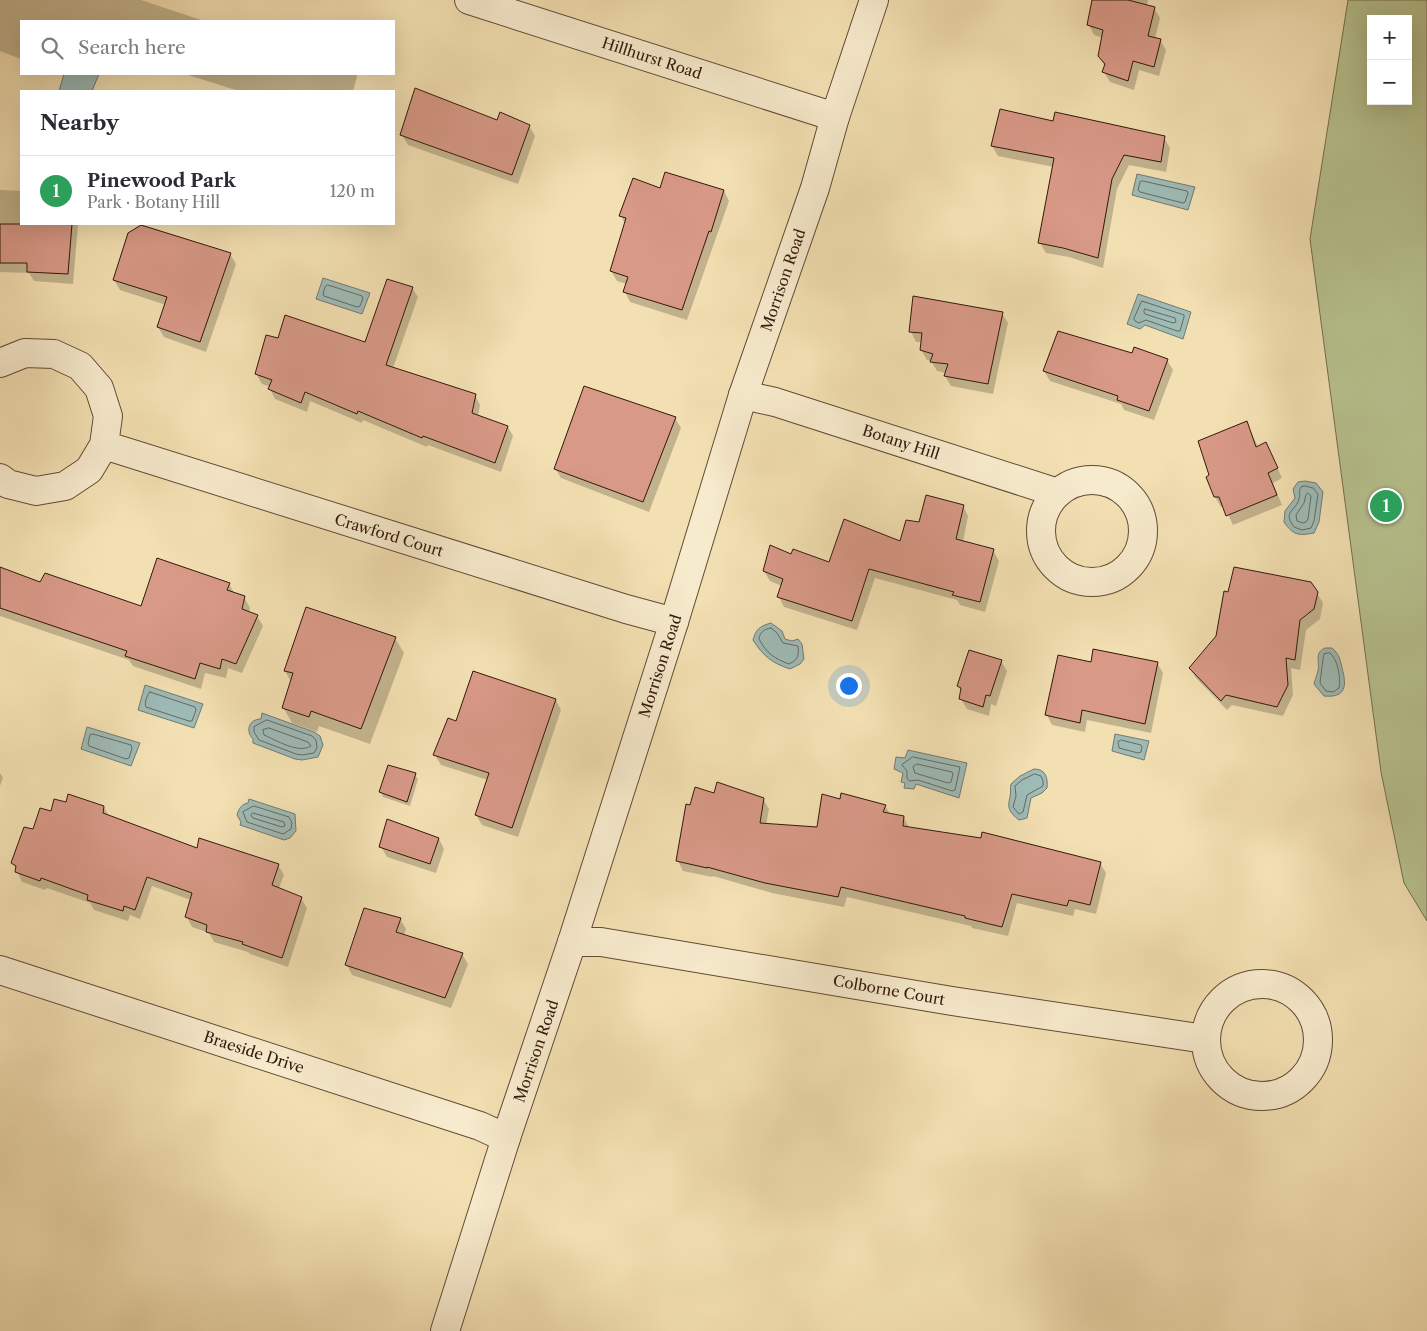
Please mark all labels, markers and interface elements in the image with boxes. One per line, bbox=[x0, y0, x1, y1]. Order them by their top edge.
map controls bbox=[1367, 15, 1412, 105]
button: + bbox=[1367, 15, 1412, 60]
search box bbox=[20, 20, 395, 75]
street label: Hillhurst Road bbox=[600, 33, 704, 83]
icon: search bbox=[38, 34, 66, 62]
text: Search here bbox=[78, 36, 186, 59]
button: − bbox=[1367, 60, 1412, 105]
text: Nearby bbox=[40, 110, 119, 135]
text: Pinewood Park bbox=[87, 169, 236, 192]
text: 1 bbox=[52, 181, 60, 201]
text: 120 m bbox=[330, 181, 375, 201]
text: Park · Botany Hill bbox=[87, 192, 220, 212]
street label: Morrison Road bbox=[757, 226, 809, 334]
street label: Botany Hill bbox=[860, 421, 943, 464]
pin: 1 bbox=[1370, 487, 1402, 525]
street label: Crawford Court bbox=[332, 509, 446, 561]
street label: Morrison Road bbox=[634, 612, 686, 720]
your location bbox=[836, 673, 862, 699]
street label: Colborne Court bbox=[832, 971, 947, 1009]
street label: Morrison Road bbox=[510, 997, 562, 1105]
street label: Braeside Drive bbox=[201, 1027, 307, 1077]

